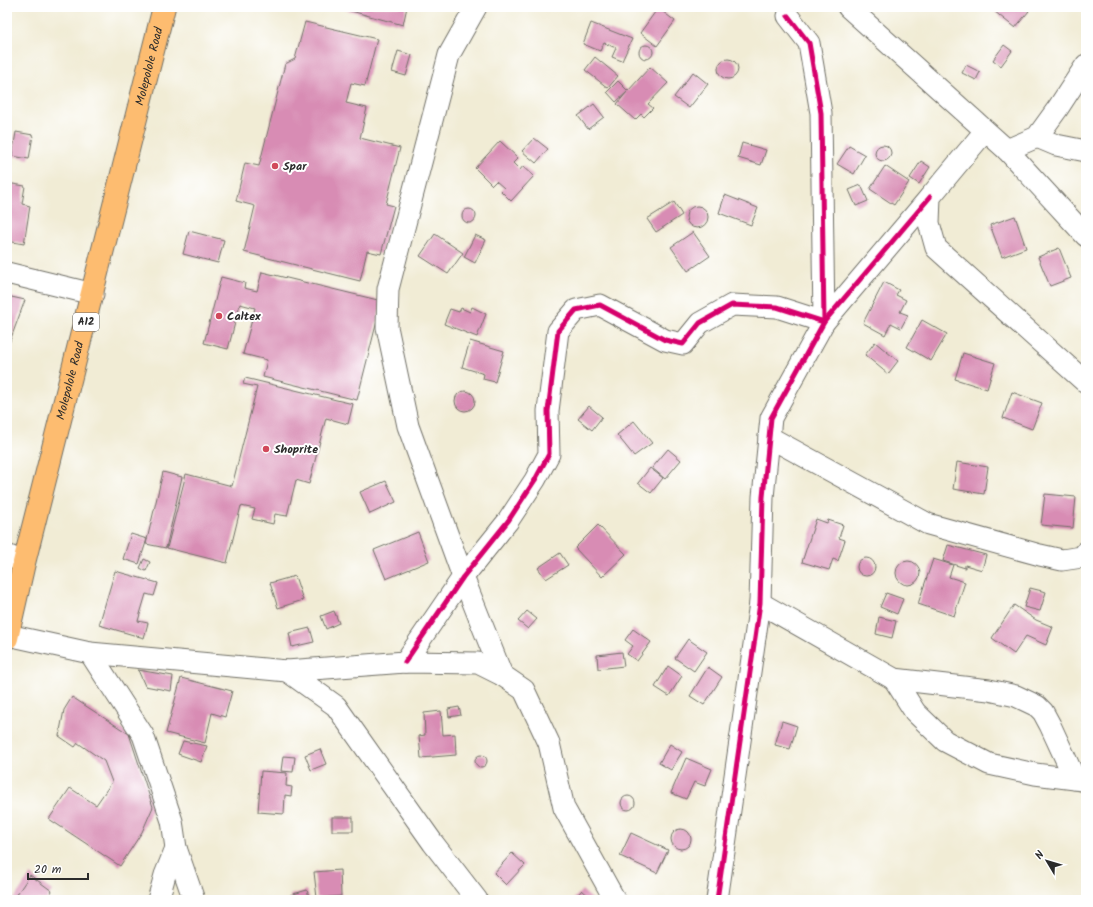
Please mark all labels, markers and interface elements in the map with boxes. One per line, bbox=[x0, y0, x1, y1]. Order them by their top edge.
street label: Molepolole Road bbox=[130, 24, 168, 108]
place label: Spar bbox=[283, 157, 307, 176]
marker: Spar bbox=[270, 161, 280, 171]
place label: Caltex bbox=[227, 307, 261, 326]
marker: Caltex bbox=[214, 311, 224, 321]
road number: A12 bbox=[73, 313, 99, 331]
street label: Molepolole Road bbox=[51, 338, 89, 422]
place label: Shoprite bbox=[274, 440, 318, 459]
marker: Shoprite bbox=[261, 444, 271, 454]
north arrow bbox=[1027, 841, 1067, 881]
text: N bbox=[1031, 847, 1049, 864]
scale bar bbox=[28, 855, 88, 881]
text: 20 m bbox=[34, 860, 62, 879]

